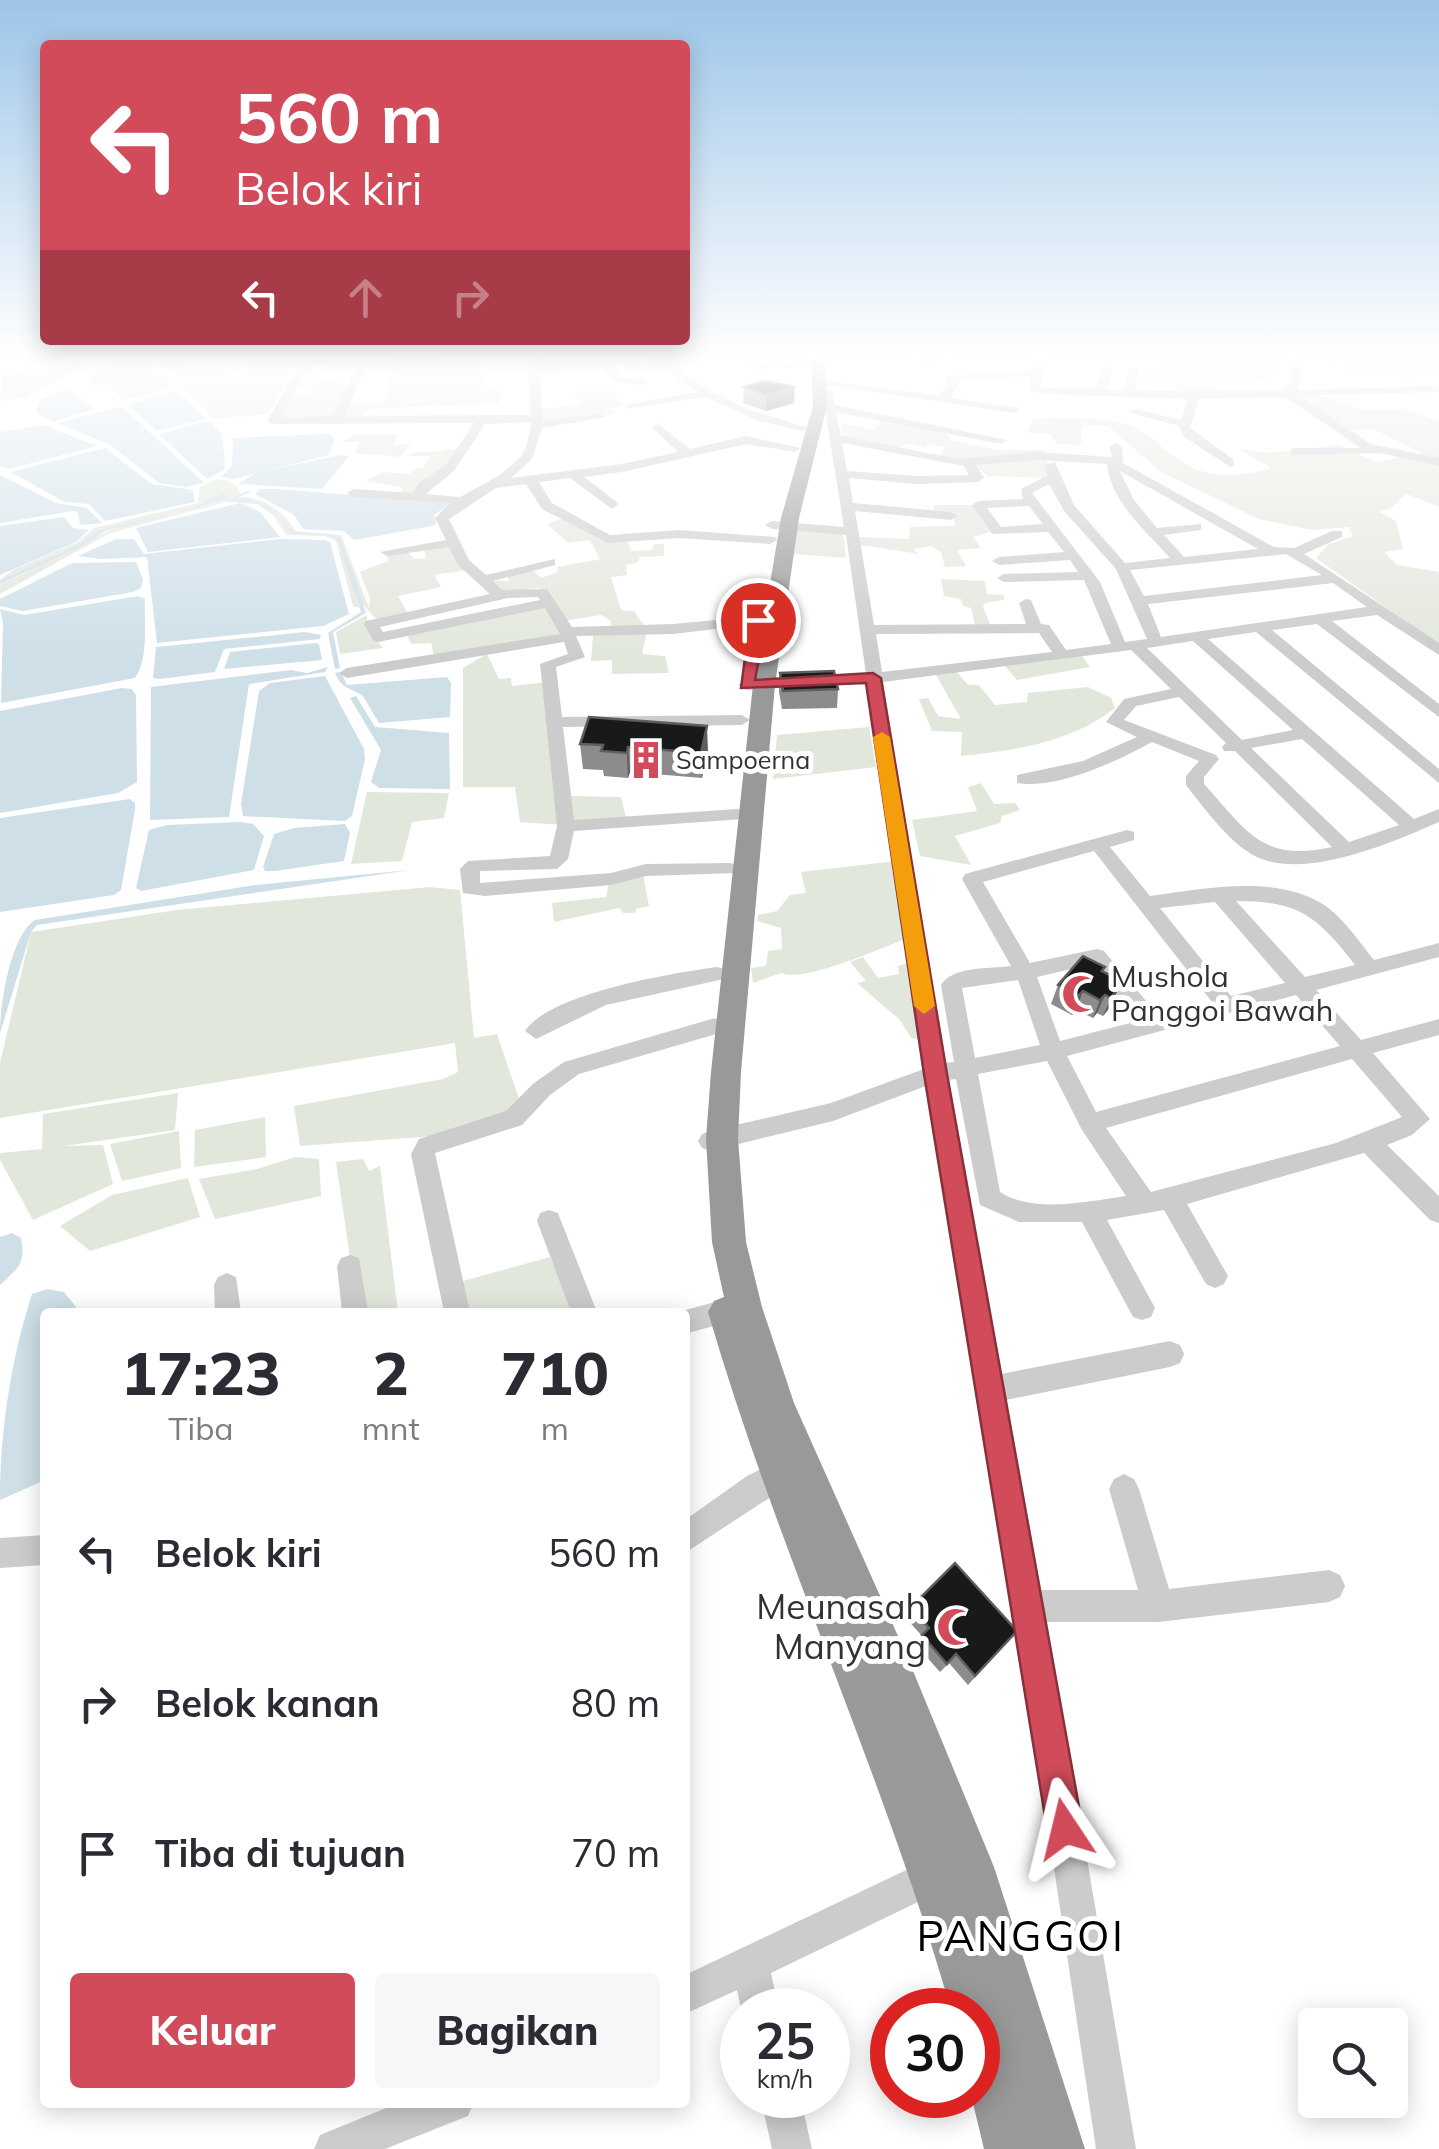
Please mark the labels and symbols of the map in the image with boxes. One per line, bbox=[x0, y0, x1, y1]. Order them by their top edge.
pin bbox=[716, 578, 801, 663]
building icon: Sampoerna bbox=[625, 739, 667, 781]
place label: Sampoerna bbox=[676, 744, 810, 775]
place label: Mushola Panggoi Bawah bbox=[1111, 957, 1333, 1029]
mosque icon: Mushola Panggoi Bawah bbox=[1060, 973, 1102, 1015]
place label: Meunasah Manyang bbox=[756, 1584, 926, 1668]
mosque icon: Meunasah Manyang bbox=[935, 1606, 977, 1648]
position arrow bbox=[1013, 1777, 1117, 1881]
district label: PANGGOI bbox=[917, 1909, 1125, 1962]
speed limit sign: 30 bbox=[870, 1988, 1000, 2118]

